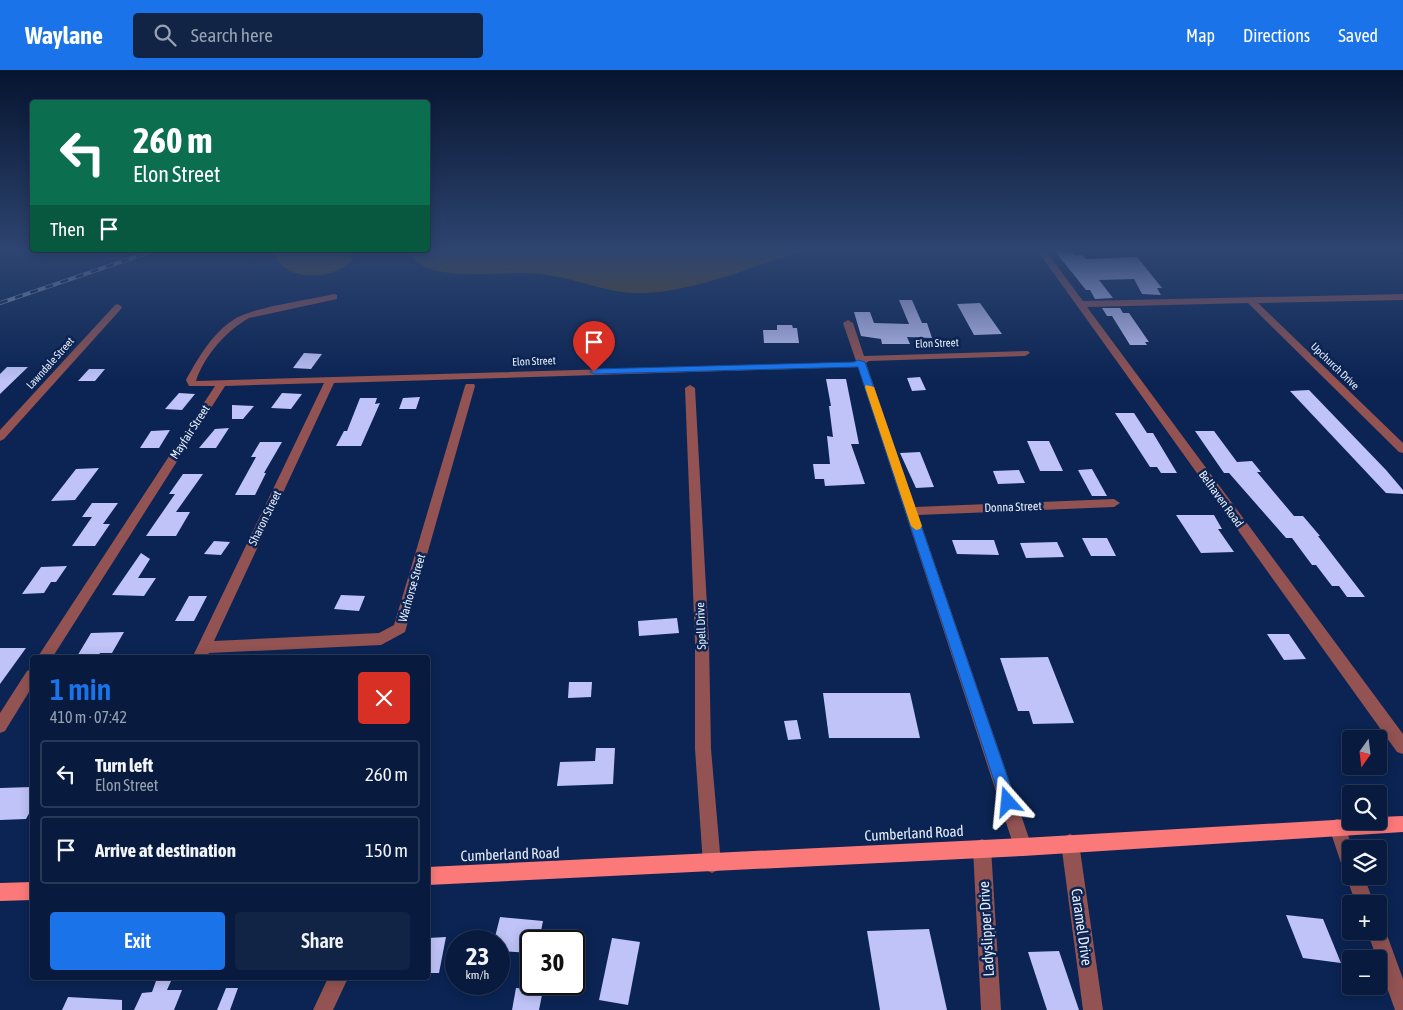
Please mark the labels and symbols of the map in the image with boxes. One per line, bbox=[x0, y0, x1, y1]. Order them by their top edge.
pin bbox=[573, 321, 615, 372]
street label: Lawndale Street bbox=[24, 335, 76, 391]
street label: Elon Street bbox=[915, 336, 959, 350]
street label: Upchurch Drive bbox=[1309, 340, 1361, 392]
street label: Elon Street bbox=[512, 354, 556, 368]
street label: Mayfair Street bbox=[167, 402, 213, 462]
street label: Belhaven Road bbox=[1196, 468, 1246, 530]
street label: Sharon Street bbox=[246, 488, 285, 548]
street label: Donna Street bbox=[984, 499, 1043, 515]
street label: Warhorse Street bbox=[396, 552, 429, 624]
street label: Spell Drive bbox=[693, 602, 709, 650]
north arrow bbox=[1342, 730, 1388, 775]
position arrow bbox=[981, 775, 1033, 827]
street label: Cumberland Road bbox=[864, 822, 964, 844]
street label: Cumberland Road bbox=[460, 844, 560, 864]
street label: Ladyslipper Drive bbox=[975, 881, 997, 977]
street label: Caramel Drive bbox=[1068, 887, 1096, 967]
speed limit sign: 30 bbox=[520, 930, 585, 995]

